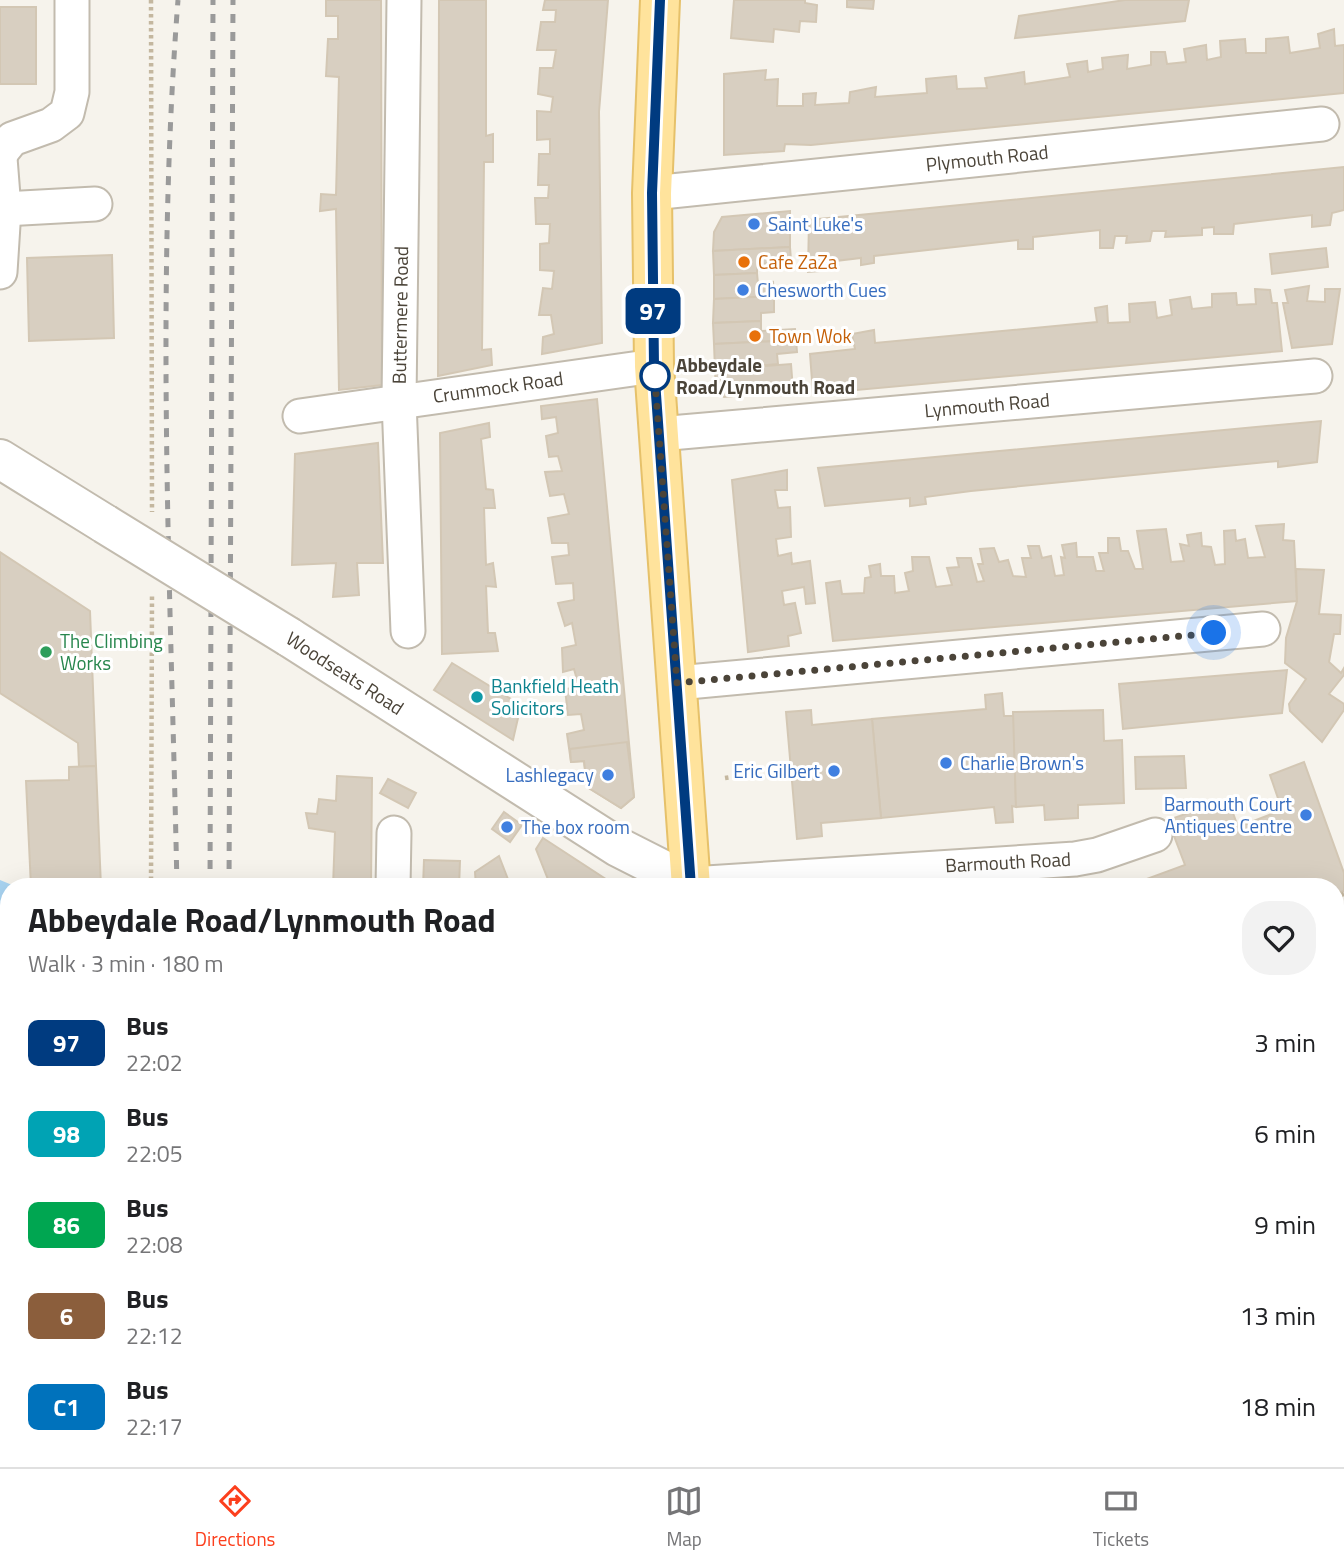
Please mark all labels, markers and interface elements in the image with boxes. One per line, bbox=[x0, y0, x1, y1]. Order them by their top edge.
street label: Plymouth Road bbox=[924, 137, 1050, 178]
place label: Saint Luke's bbox=[768, 209, 863, 238]
marker: Saint Luke's bbox=[746, 216, 762, 232]
street label: Buttermere Road bbox=[384, 246, 415, 384]
place label: Cafe ZaZa bbox=[758, 247, 838, 276]
marker: Cafe ZaZa bbox=[736, 254, 752, 270]
place label: Chesworth Cues bbox=[757, 275, 887, 304]
marker: Chesworth Cues bbox=[735, 282, 751, 298]
line badge: 97 bbox=[622, 288, 684, 334]
text: 97 bbox=[640, 293, 666, 329]
place label: Town Wok bbox=[769, 321, 852, 350]
marker: Town Wok bbox=[747, 328, 763, 344]
place label: Abbeydale Road/Lynmouth Road bbox=[676, 350, 855, 401]
marker: Abbeydale Road/Lynmouth Road bbox=[640, 361, 670, 391]
street label: Crummock Road bbox=[431, 363, 565, 410]
street label: Lynmouth Road bbox=[923, 385, 1051, 424]
your location bbox=[1196, 615, 1231, 650]
street label: Woodseats Road bbox=[281, 624, 410, 722]
place label: The Climbing Works bbox=[60, 626, 163, 677]
marker: The Climbing Works bbox=[38, 644, 54, 660]
place label: Bankfield Heath Solicitors bbox=[491, 671, 619, 722]
marker: Bankfield Heath Solicitors bbox=[469, 689, 485, 705]
place label: Charlie Brown's bbox=[960, 748, 1084, 777]
marker: Charlie Brown's bbox=[938, 755, 954, 771]
place label: Eric Gilbert bbox=[733, 756, 820, 785]
place label: Lashlegacy bbox=[506, 760, 594, 789]
marker: Eric Gilbert bbox=[826, 763, 842, 779]
marker: Lashlegacy bbox=[600, 767, 616, 783]
place label: Barmouth Court Antiques Centre bbox=[1164, 789, 1292, 840]
marker: Barmouth Court Antiques Centre bbox=[1298, 807, 1314, 823]
place label: The box room bbox=[521, 812, 630, 841]
marker: The box room bbox=[499, 819, 515, 835]
street label: Barmouth Road bbox=[944, 844, 1072, 879]
text: Abbeydale Road/Lynmouth Road bbox=[28, 895, 496, 945]
button: heart bbox=[1242, 901, 1316, 975]
text: Walk · 3 min · 180 m bbox=[28, 946, 224, 981]
text: Bus bbox=[126, 1006, 168, 1045]
text: 3 min bbox=[1254, 1023, 1316, 1062]
text: 97 bbox=[53, 1025, 80, 1061]
text: 22:02 bbox=[126, 1045, 183, 1080]
text: Bus bbox=[126, 1097, 168, 1136]
text: 6 min bbox=[1254, 1114, 1316, 1153]
text: 98 bbox=[53, 1116, 80, 1152]
text: 22:05 bbox=[126, 1136, 183, 1171]
text: Bus bbox=[126, 1188, 168, 1227]
text: 9 min bbox=[1254, 1205, 1316, 1244]
text: 86 bbox=[53, 1207, 80, 1243]
text: 22:08 bbox=[126, 1227, 183, 1262]
text: Bus bbox=[126, 1279, 168, 1318]
text: 13 min bbox=[1240, 1296, 1316, 1335]
text: 6 bbox=[60, 1298, 73, 1334]
text: 22:12 bbox=[126, 1318, 183, 1353]
text: Bus bbox=[126, 1370, 168, 1409]
text: 18 min bbox=[1240, 1387, 1316, 1426]
text: C1 bbox=[53, 1389, 80, 1425]
text: 22:17 bbox=[126, 1409, 183, 1444]
tab: Directions bbox=[195, 1482, 275, 1553]
tab: Map bbox=[665, 1482, 703, 1553]
tab: Tickets bbox=[1093, 1482, 1149, 1553]

